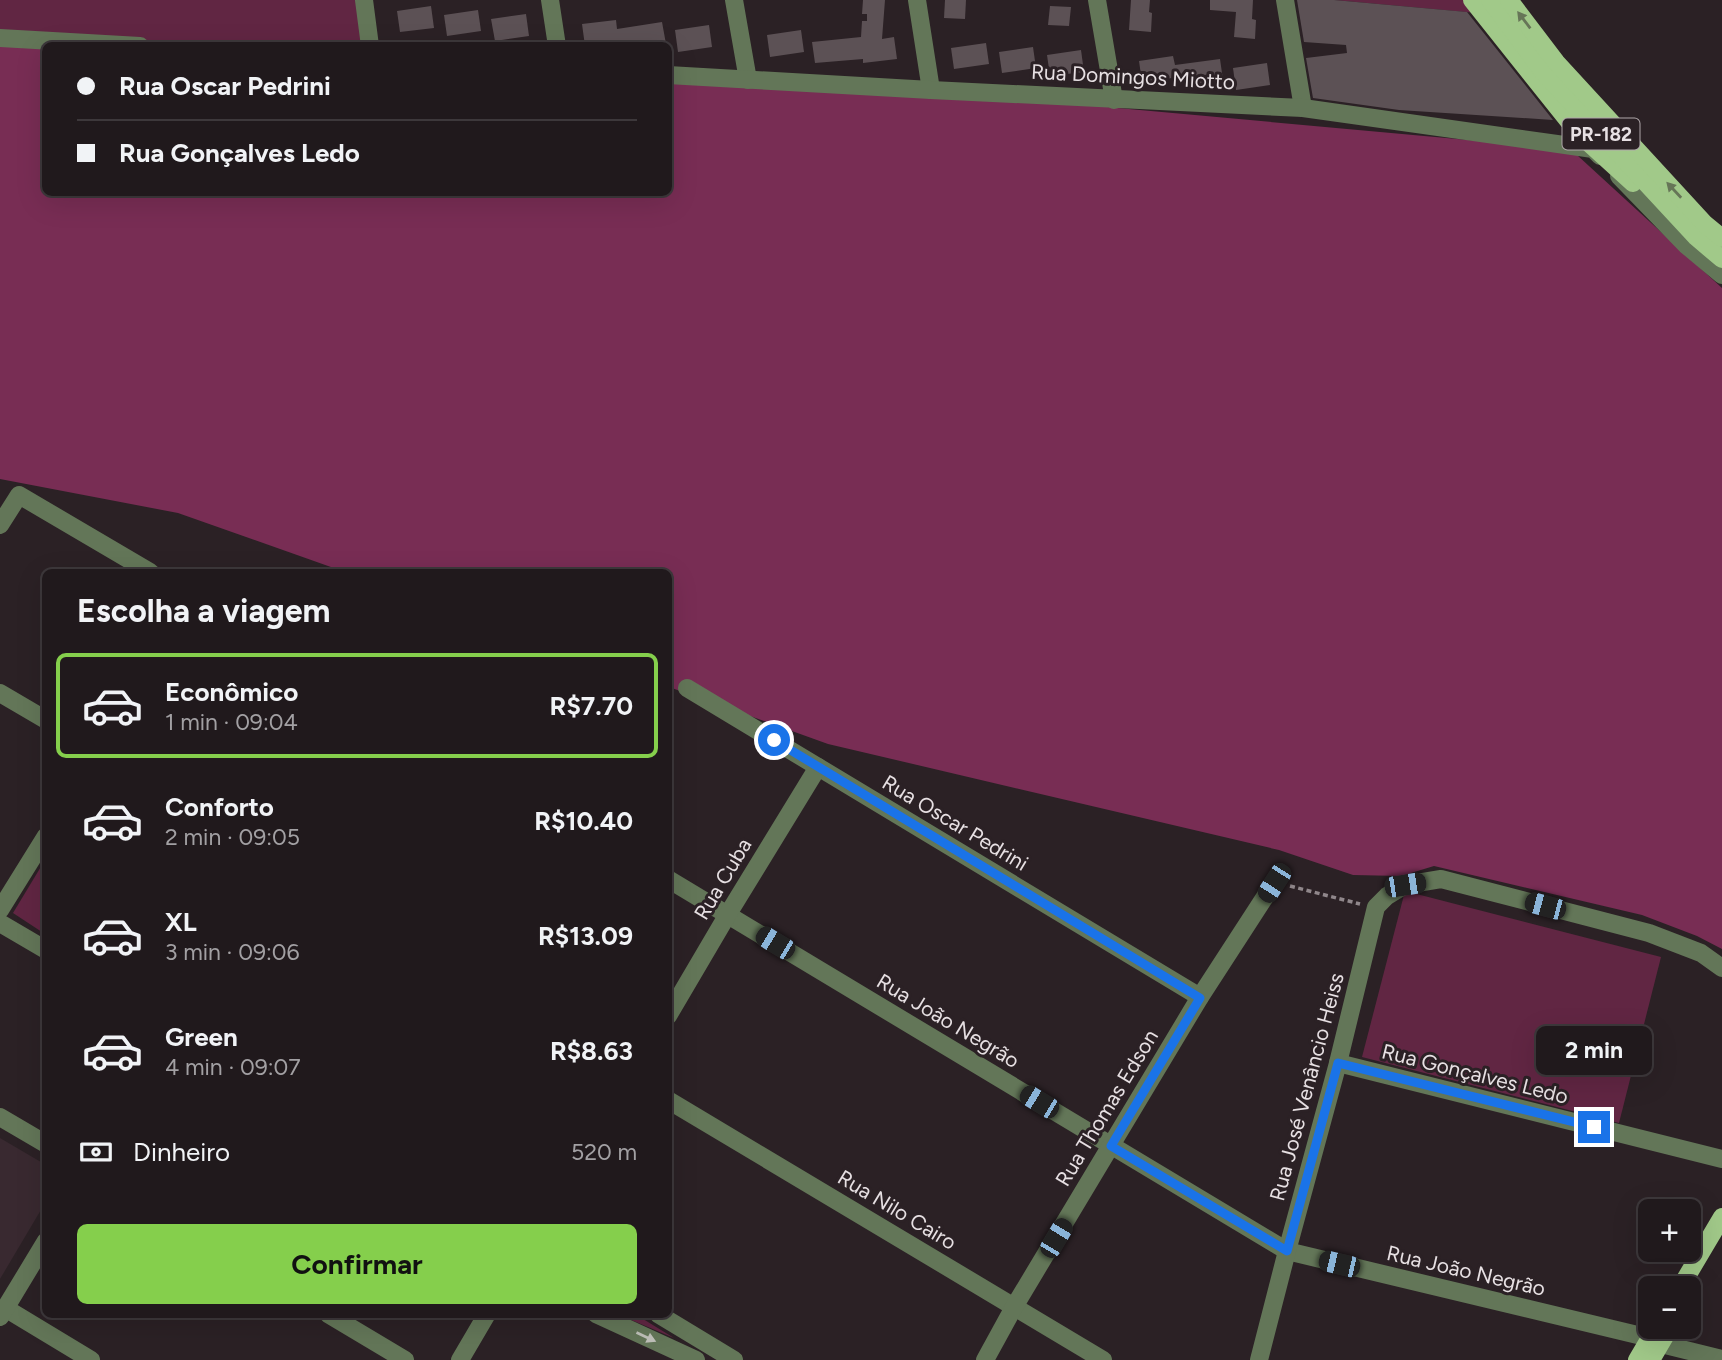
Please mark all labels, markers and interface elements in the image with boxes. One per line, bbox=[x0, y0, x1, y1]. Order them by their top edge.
one-way arrow bbox=[1516, 11, 1531, 29]
street label: Rua Domingos Miotto bbox=[1030, 59, 1236, 94]
text: Rua Oscar Pedrini bbox=[119, 70, 331, 102]
road number: PR-182 bbox=[1562, 118, 1640, 150]
text: Rua Gonçalves Ledo bbox=[119, 137, 360, 169]
one-way arrow bbox=[1666, 181, 1682, 199]
text: Escolha a viagem bbox=[77, 592, 330, 630]
icon: car bbox=[81, 674, 144, 737]
text: Econômico bbox=[165, 676, 298, 708]
text: R$7.70 bbox=[550, 690, 633, 722]
text: 1 min · 09:04 bbox=[165, 708, 298, 736]
route start bbox=[758, 724, 790, 756]
street label: Rua Oscar Pedrini bbox=[878, 769, 1033, 876]
icon: car bbox=[81, 789, 144, 852]
text: Conforto bbox=[165, 791, 274, 823]
text: R$10.40 bbox=[534, 805, 633, 837]
text: 2 min · 09:05 bbox=[165, 823, 300, 851]
street label: Rua Cuba bbox=[689, 833, 757, 924]
car bbox=[1254, 860, 1295, 906]
car bbox=[1383, 871, 1428, 899]
car bbox=[1522, 890, 1569, 922]
icon: car bbox=[81, 904, 144, 967]
text: XL bbox=[165, 906, 197, 938]
text: R$13.09 bbox=[538, 920, 633, 952]
car bbox=[752, 923, 799, 963]
text: 3 min · 09:06 bbox=[165, 938, 299, 966]
street label: Rua João Negrão bbox=[872, 968, 1024, 1073]
street label: Rua José Venâncio Heiss bbox=[1264, 970, 1349, 1204]
icon: car bbox=[81, 1019, 144, 1082]
text: Green bbox=[165, 1021, 238, 1053]
street label: Rua Thomas Edson bbox=[1050, 1025, 1163, 1191]
callout: 2 min bbox=[1536, 1026, 1652, 1074]
text: R$8.63 bbox=[550, 1035, 633, 1067]
text: 2 min bbox=[1565, 1036, 1623, 1064]
street label: Rua Gonçalves Ledo bbox=[1379, 1038, 1571, 1109]
text: 4 min · 09:07 bbox=[165, 1053, 301, 1081]
car bbox=[1016, 1082, 1063, 1122]
route end bbox=[1578, 1111, 1610, 1143]
icon: cash bbox=[77, 1133, 115, 1171]
text: Dinheiro bbox=[133, 1136, 230, 1168]
text: 520 m bbox=[571, 1138, 637, 1166]
street label: Rua Nilo Cairo bbox=[833, 1164, 961, 1255]
map controls bbox=[1638, 1199, 1701, 1339]
button: + bbox=[1638, 1199, 1701, 1262]
car bbox=[1037, 1215, 1076, 1261]
button: Confirmar bbox=[77, 1224, 637, 1304]
street label: Rua João Negrão bbox=[1384, 1240, 1548, 1301]
car bbox=[1317, 1249, 1362, 1279]
button: − bbox=[1638, 1276, 1701, 1339]
one-way arrow bbox=[636, 1331, 656, 1343]

